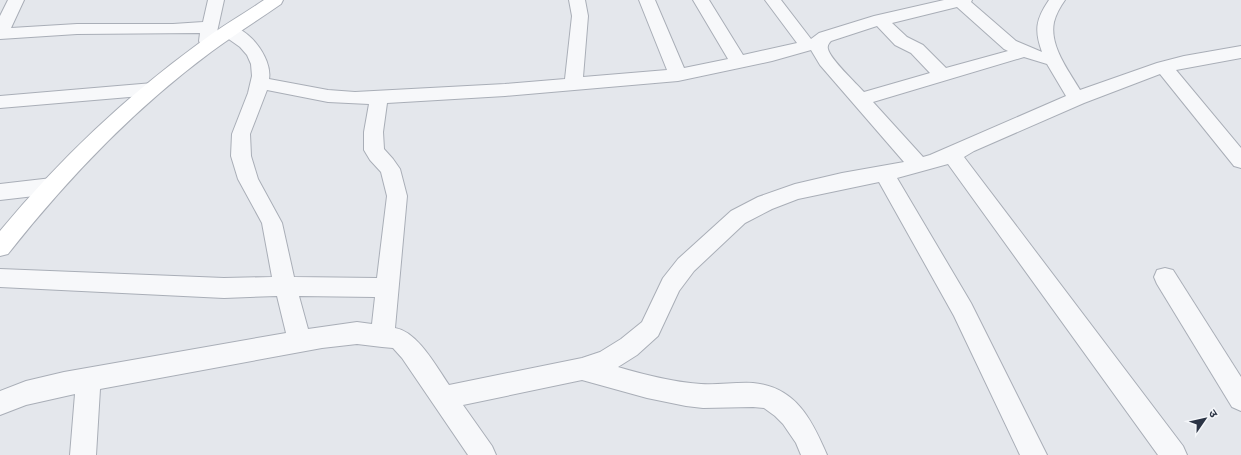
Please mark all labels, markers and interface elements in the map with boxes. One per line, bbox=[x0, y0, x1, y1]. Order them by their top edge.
north arrow bbox=[1185, 399, 1225, 439]
text: उ bbox=[1207, 408, 1220, 420]

